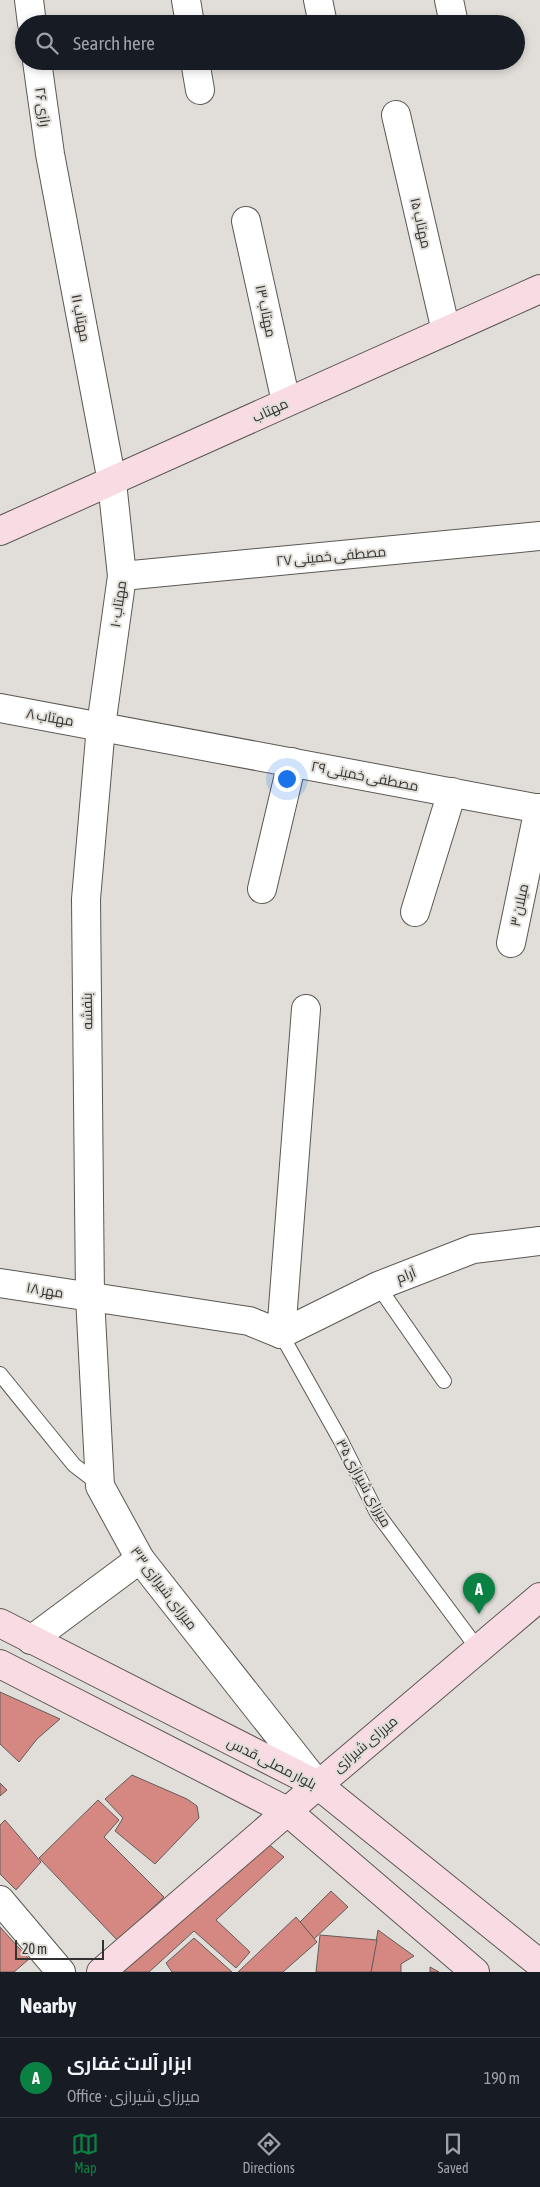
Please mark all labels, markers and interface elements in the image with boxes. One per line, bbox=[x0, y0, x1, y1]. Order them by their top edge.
search box bbox=[15, 15, 525, 70]
icon: search bbox=[33, 29, 61, 57]
text: Search here bbox=[73, 32, 155, 54]
street label: رازی ۲۶ bbox=[32, 86, 54, 128]
street label: مهتاب ۱۵ bbox=[407, 196, 435, 250]
street label: مهتاب ۱۳ bbox=[253, 283, 279, 339]
street label: مهتاب ۱۱ bbox=[69, 293, 93, 343]
street label: مهتاب bbox=[250, 395, 290, 425]
street label: مصطفی خمینی ۲۷ bbox=[275, 543, 387, 569]
street label: مهتاب ۱۰ bbox=[107, 579, 129, 629]
street label: مهتاب ۸ bbox=[25, 705, 75, 729]
street label: مصطفی خمینی ۲۹ bbox=[310, 758, 420, 794]
your location bbox=[274, 766, 300, 792]
street label: میلان ۳ bbox=[507, 882, 531, 928]
street label: بنفشه bbox=[79, 992, 95, 1030]
street label: آرام bbox=[394, 1264, 419, 1288]
street label: مهر ۱۸ bbox=[25, 1279, 65, 1301]
street label: میرزای شیرازی ۳۵ bbox=[333, 1436, 395, 1530]
street label: میرزای شیرازی ۳۳ bbox=[128, 1543, 200, 1633]
pin: A bbox=[463, 1573, 495, 1614]
street label: میرزای شیرازی bbox=[330, 1712, 400, 1776]
street label: بلوار مصلی قدس bbox=[225, 1734, 319, 1792]
scale bar bbox=[15, 1937, 104, 1960]
text: 20 m bbox=[22, 1941, 47, 1957]
text: Nearby bbox=[20, 1993, 76, 2017]
text: ابزار آلات غفاری bbox=[67, 2052, 192, 2074]
text: A bbox=[32, 2069, 40, 2087]
text: 190 m bbox=[484, 2069, 520, 2087]
text: Office · میرزای شیرازی bbox=[67, 2087, 200, 2105]
tab: Map bbox=[71, 2130, 99, 2176]
tab: Directions bbox=[242, 2130, 295, 2176]
tab: Saved bbox=[438, 2130, 469, 2176]

